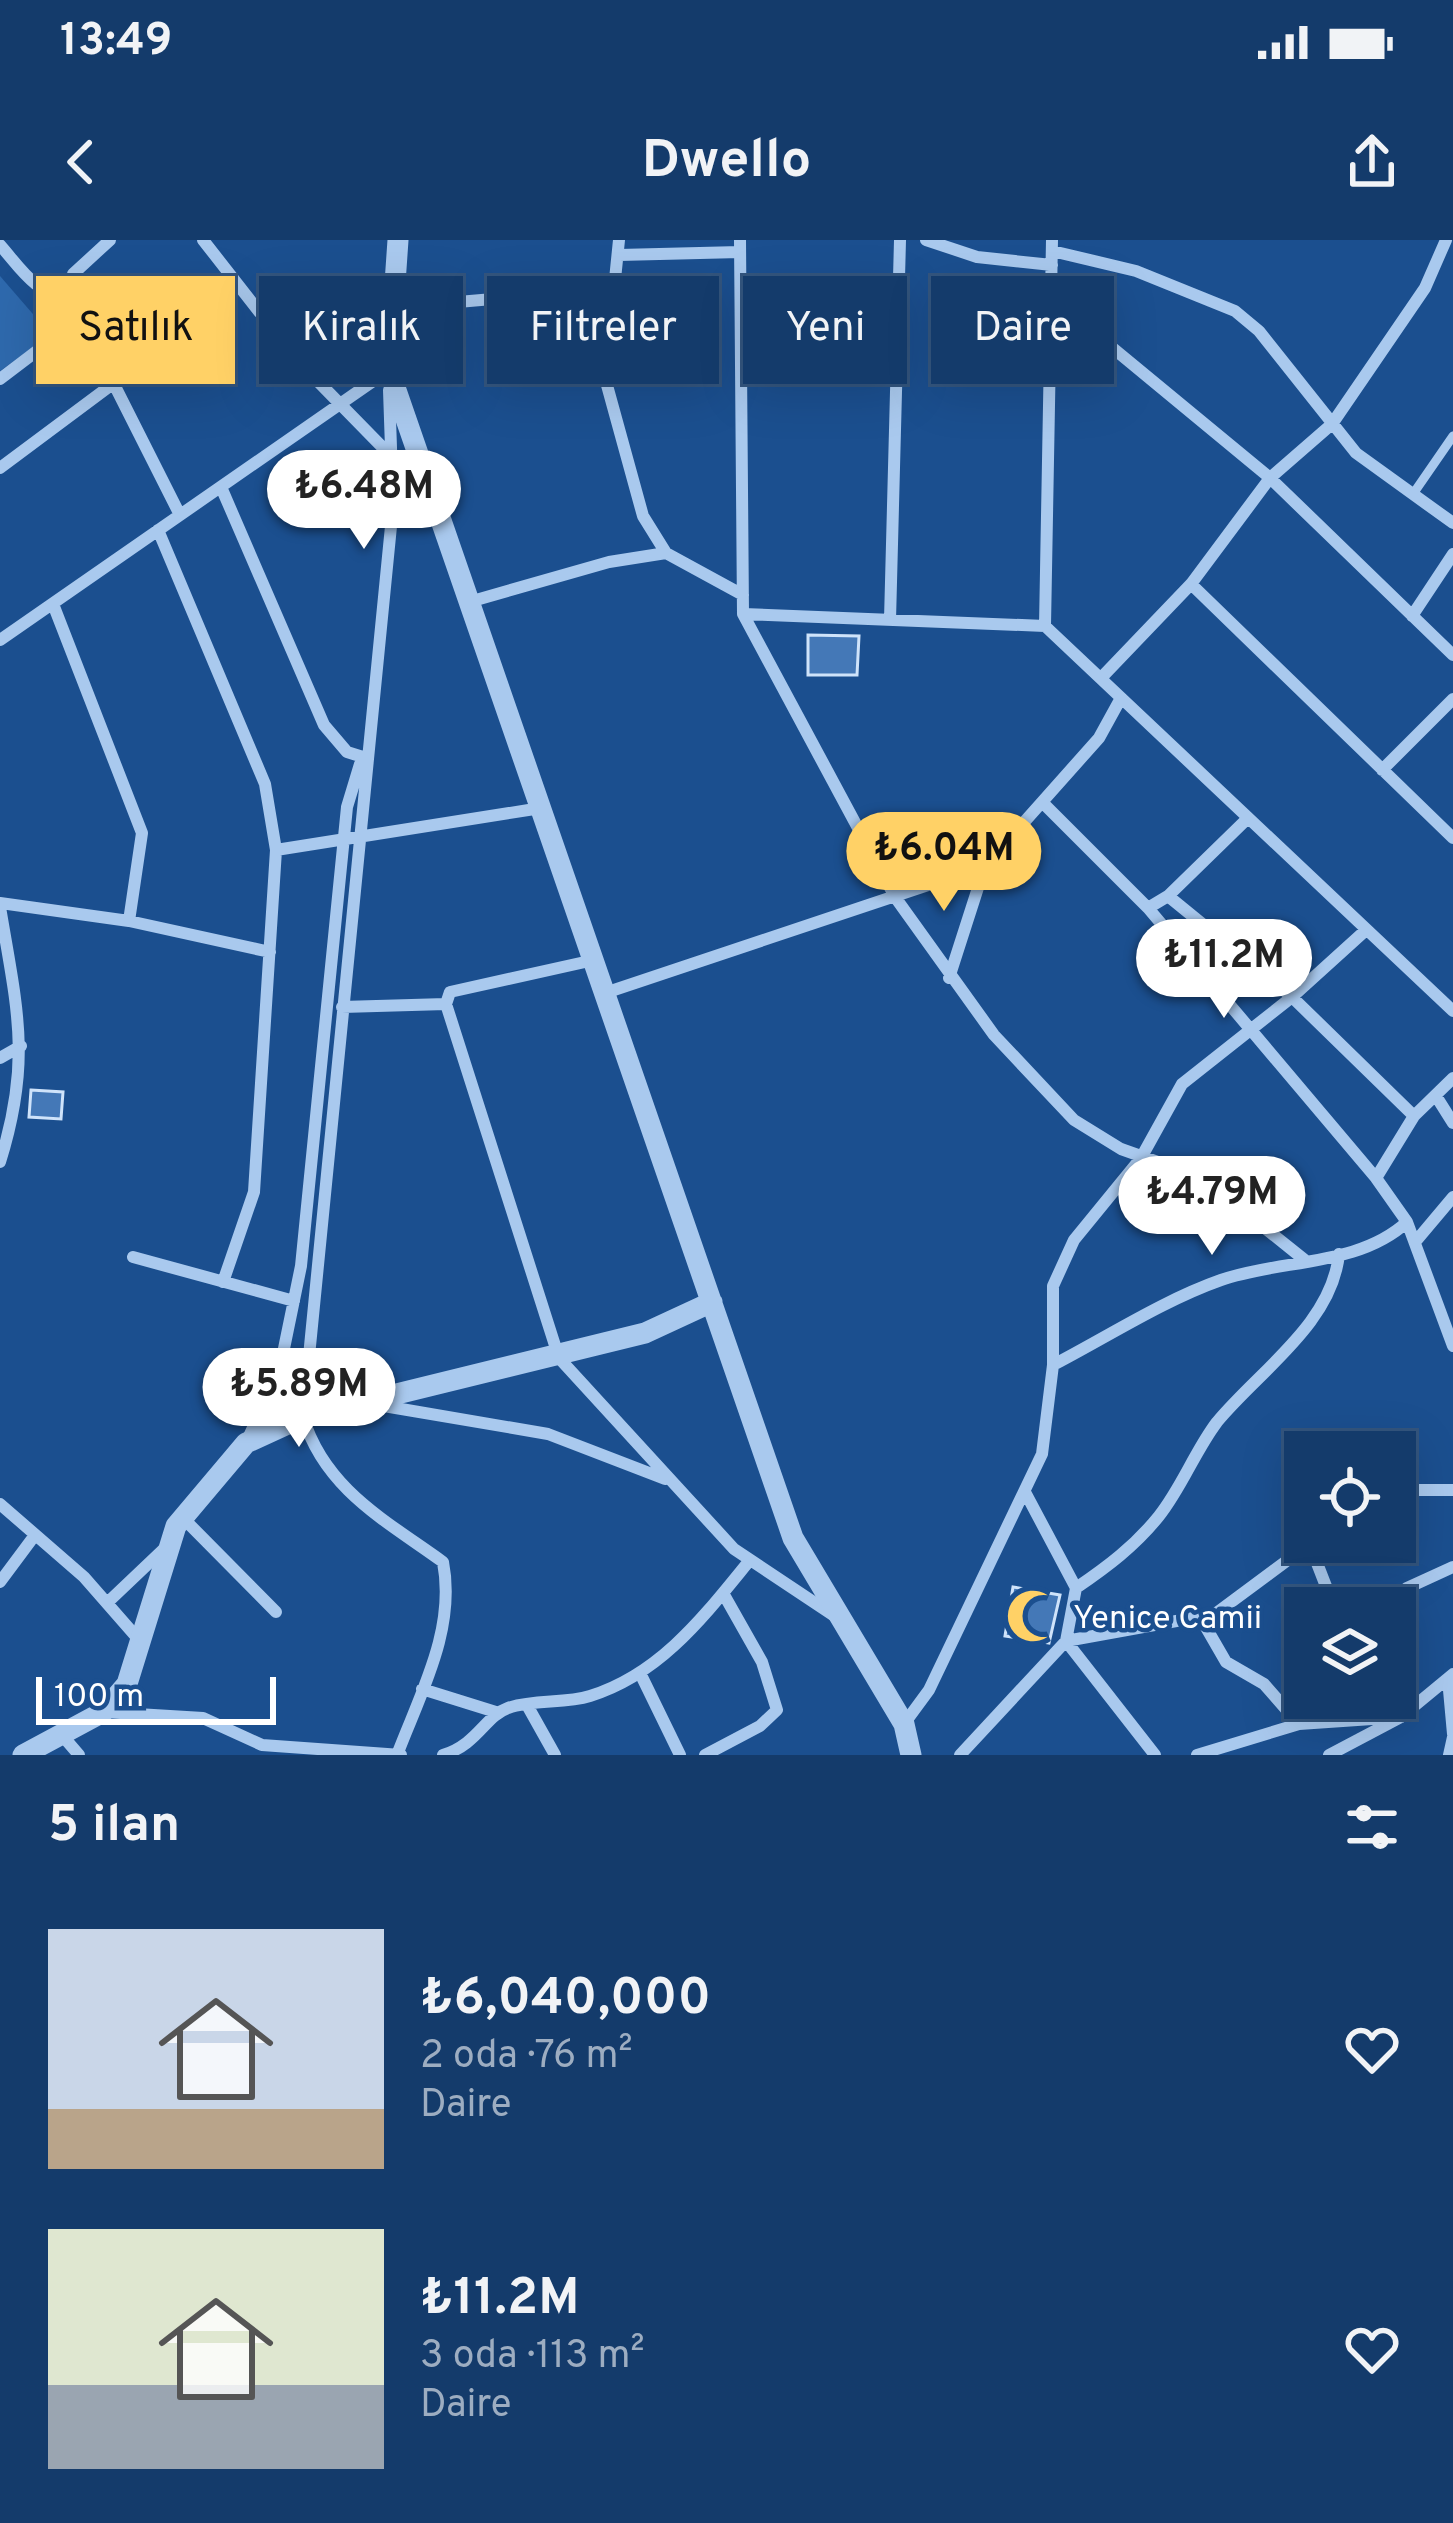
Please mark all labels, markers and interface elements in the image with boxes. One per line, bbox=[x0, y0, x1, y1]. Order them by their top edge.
text: 13:49 bbox=[60, 14, 173, 71]
text: Dwello bbox=[642, 128, 811, 197]
icon: back bbox=[48, 129, 114, 195]
icon: share bbox=[1339, 129, 1405, 195]
chip: Satılık bbox=[36, 276, 235, 384]
chip: Kiralık bbox=[259, 276, 463, 384]
chip: Filtreler bbox=[487, 276, 719, 384]
chip: Yeni bbox=[743, 276, 907, 384]
chip: Daire bbox=[931, 276, 1114, 384]
pin: ₺6.48M bbox=[266, 450, 462, 552]
text: ₺6.48M bbox=[294, 464, 434, 513]
pin: ₺6.04M bbox=[846, 812, 1042, 914]
text: ₺6.04M bbox=[873, 826, 1015, 875]
pin: ₺11.2M bbox=[1126, 919, 1322, 1021]
text: ₺11.2M bbox=[1163, 933, 1285, 982]
pin: ₺4.79M bbox=[1114, 1156, 1310, 1258]
text: ₺4.79M bbox=[1145, 1170, 1279, 1219]
pin: ₺5.89M bbox=[201, 1348, 397, 1450]
text: ₺5.89M bbox=[230, 1362, 368, 1411]
map controls bbox=[1284, 1431, 1416, 1719]
button: locate bbox=[1284, 1431, 1416, 1563]
mosque icon: Yenice Camii bbox=[1004, 1587, 1062, 1645]
button: layers bbox=[1284, 1587, 1416, 1719]
place label: Yenice Camii bbox=[1073, 1599, 1262, 1641]
scale bar bbox=[36, 1671, 276, 1724]
text: 100 m bbox=[54, 1677, 144, 1719]
icon: filters bbox=[1339, 1794, 1405, 1860]
text: 5 ilan bbox=[48, 1795, 180, 1860]
text: ₺6,040,000 bbox=[420, 1968, 711, 2033]
icon: home bbox=[144, 1977, 288, 2121]
icon: heart bbox=[1339, 2016, 1405, 2082]
text: 2 oda · 76 m² bbox=[420, 2033, 633, 2082]
text: Daire bbox=[420, 2082, 512, 2131]
text: ₺11.2M bbox=[420, 2268, 579, 2333]
icon: home bbox=[144, 2277, 288, 2421]
icon: heart bbox=[1339, 2316, 1405, 2382]
text: 3 oda · 113 m² bbox=[420, 2333, 645, 2382]
text: Daire bbox=[420, 2382, 512, 2431]

